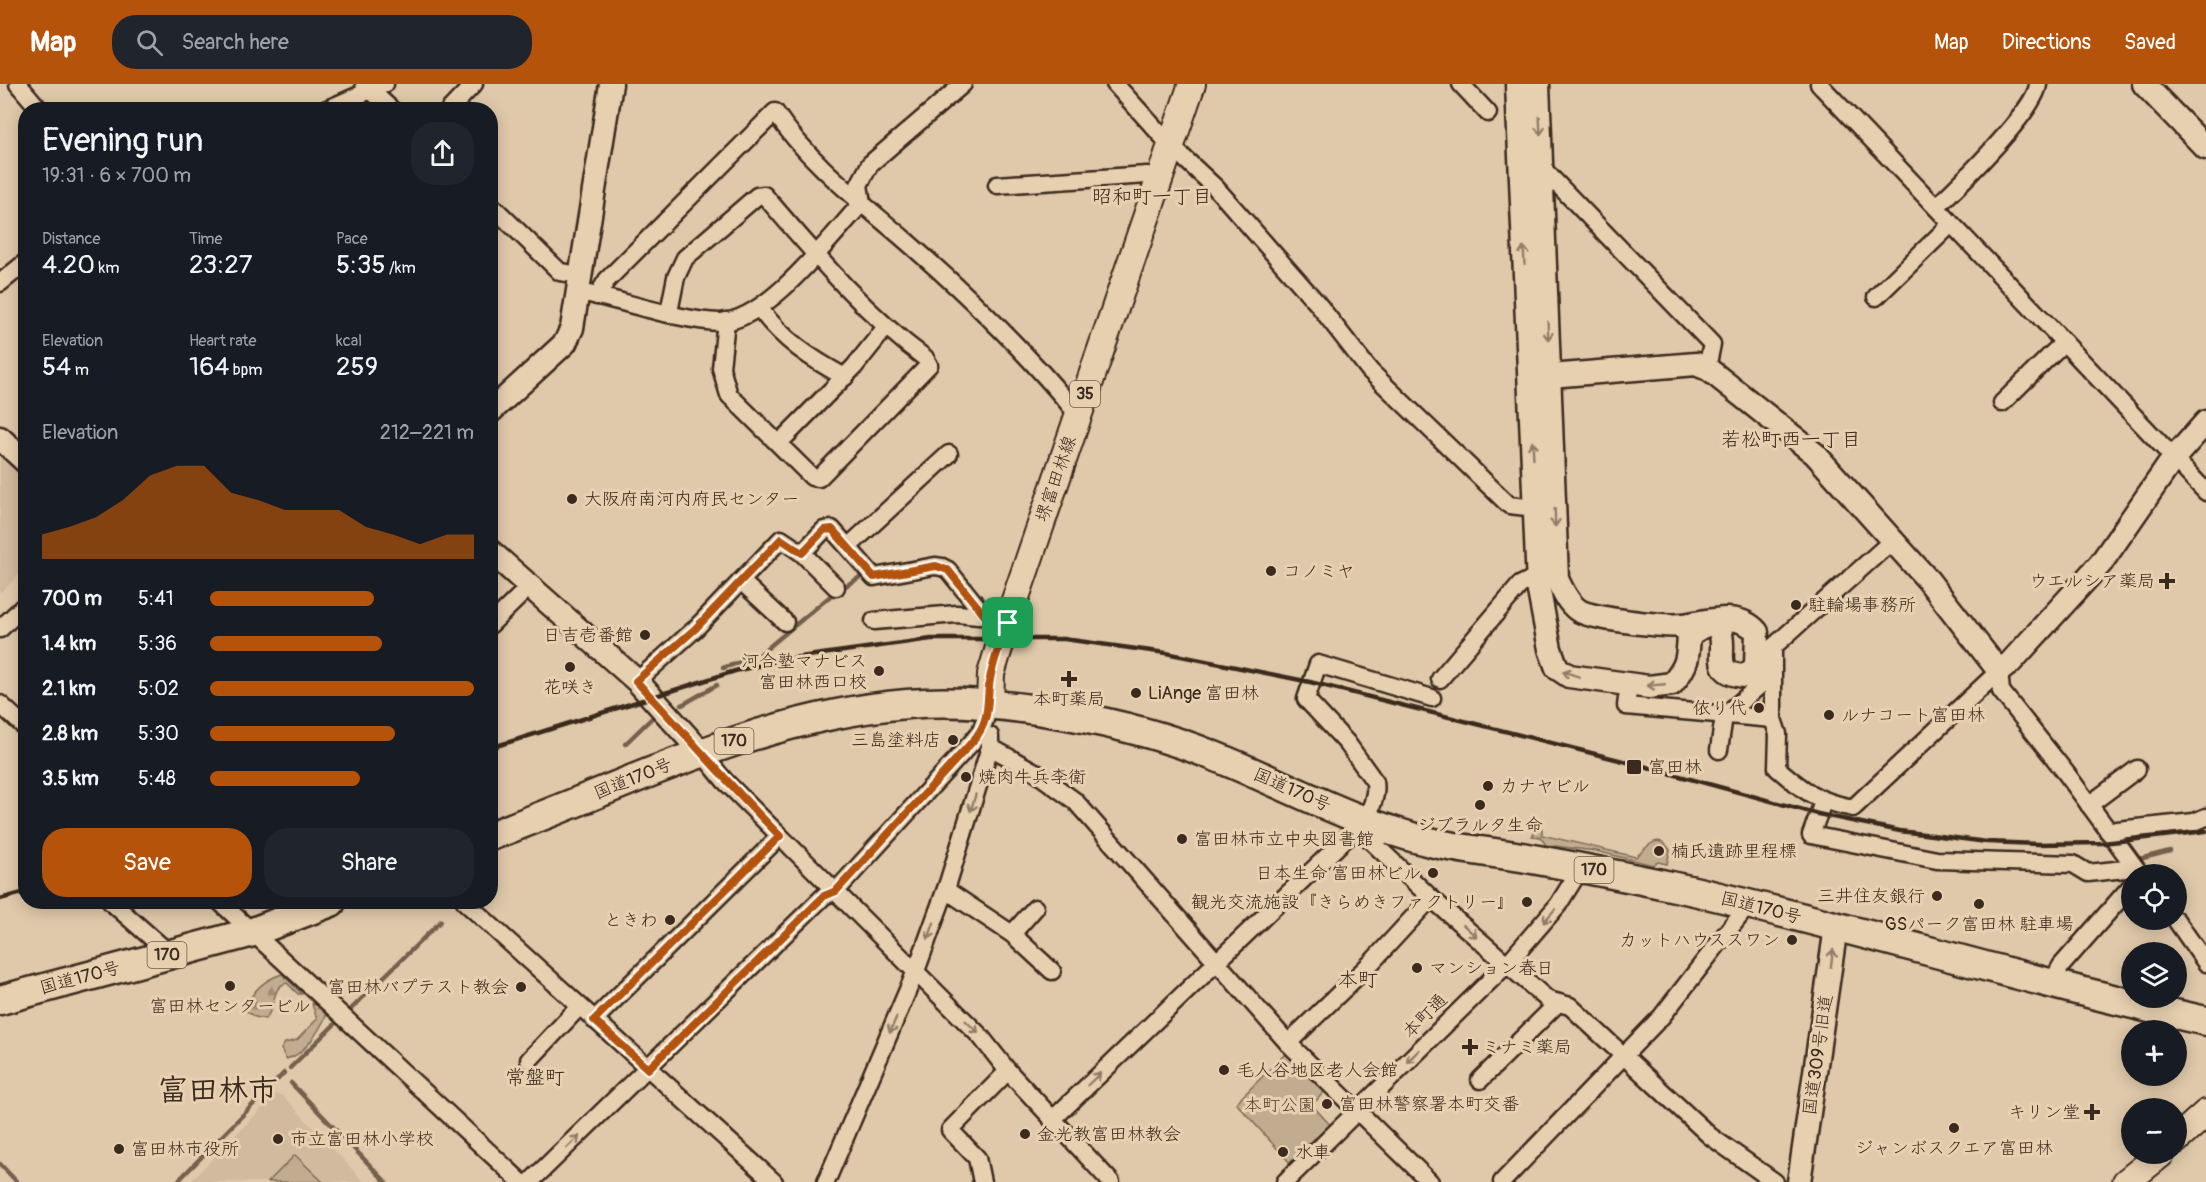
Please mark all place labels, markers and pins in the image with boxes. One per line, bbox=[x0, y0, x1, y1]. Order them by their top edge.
place label: 大阪府南河内府民センター bbox=[584, 488, 799, 511]
marker: 大阪府南河内府民センター bbox=[565, 492, 579, 506]
place label: コノミヤ bbox=[1283, 560, 1355, 583]
marker: コノミヤ bbox=[1264, 564, 1278, 578]
place label: ウエルシア薬局 bbox=[2029, 570, 2155, 593]
marker: ウエルシア薬局 bbox=[2160, 574, 2174, 588]
place label: 駐輪場事務所 bbox=[1808, 594, 1916, 617]
pin bbox=[982, 597, 1033, 648]
marker: 駐輪場事務所 bbox=[1789, 598, 1803, 612]
place label: 日吉壱番館 bbox=[543, 624, 633, 647]
marker: 日吉壱番館 bbox=[638, 628, 652, 642]
place label: 河合塾マナビス 富田林西口校 bbox=[741, 650, 867, 694]
marker: 花咲き bbox=[563, 660, 577, 674]
marker: 河合塾マナビス 富田林西口校 bbox=[872, 664, 886, 678]
marker: 本町薬局 bbox=[1062, 672, 1076, 686]
place label: 花咲き bbox=[543, 676, 597, 699]
place label: LiAnge 富田林 bbox=[1148, 682, 1259, 705]
marker: LiAnge 富田林 bbox=[1129, 686, 1143, 700]
place label: 本町薬局 bbox=[1033, 688, 1105, 711]
place label: 依り代 bbox=[1693, 697, 1747, 720]
marker: 依り代 bbox=[1752, 701, 1766, 715]
place label: ルナコート富田林 bbox=[1841, 704, 1985, 727]
marker: ルナコート富田林 bbox=[1822, 708, 1836, 722]
place label: 三島塗料店 bbox=[851, 729, 941, 752]
marker: 三島塗料店 bbox=[946, 733, 960, 747]
place label: 富田林 bbox=[1648, 756, 1702, 779]
marker: 富田林 bbox=[1625, 758, 1643, 776]
place label: 焼肉牛兵李衛 bbox=[978, 766, 1086, 789]
marker: 焼肉牛兵李衛 bbox=[959, 770, 973, 784]
place label: カナヤビル bbox=[1500, 775, 1590, 798]
marker: カナヤビル bbox=[1481, 779, 1495, 793]
marker: ジブラルタ生命 bbox=[1473, 798, 1487, 812]
place label: ジブラルタ生命 bbox=[1417, 814, 1543, 837]
place label: 富田林市立中央図書館 bbox=[1194, 828, 1374, 851]
marker: 富田林市立中央図書館 bbox=[1175, 832, 1189, 846]
place label: 楠氏遺跡里程標 bbox=[1671, 840, 1797, 863]
marker: 楠氏遺跡里程標 bbox=[1652, 844, 1666, 858]
place label: 日本生命 富田林ビル bbox=[1255, 862, 1421, 885]
marker: 日本生命 富田林ビル bbox=[1426, 866, 1440, 880]
place label: 三井住友銀行 bbox=[1817, 885, 1925, 908]
marker: 三井住友銀行 bbox=[1930, 889, 1944, 903]
place label: 観光交流施設『きらめきファクトリー』 bbox=[1191, 891, 1515, 914]
marker: 観光交流施設『きらめきファクトリー』 bbox=[1520, 895, 1534, 909]
marker: GSパーク富田林 駐車場 bbox=[1972, 897, 1986, 911]
place label: ときわ bbox=[604, 909, 658, 932]
marker: ときわ bbox=[663, 913, 677, 927]
place label: GSパーク富田林 駐車場 bbox=[1885, 913, 2073, 936]
place label: カットハウススワン bbox=[1619, 929, 1780, 952]
marker: カットハウススワン bbox=[1785, 933, 1799, 947]
place label: マンション春日 bbox=[1429, 957, 1554, 980]
marker: マンション春日 bbox=[1410, 961, 1424, 975]
place label: 富田林バプテスト教会 bbox=[328, 976, 509, 999]
marker: 富田林センタービル bbox=[223, 979, 237, 993]
marker: 富田林バプテスト教会 bbox=[514, 980, 528, 994]
place label: 富田林センタービル bbox=[150, 995, 310, 1018]
place label: ミナミ薬局 bbox=[1482, 1036, 1572, 1059]
marker: ミナミ薬局 bbox=[1463, 1040, 1477, 1054]
place label: 毛人谷地区老人会館 bbox=[1236, 1059, 1398, 1082]
marker: 毛人谷地区老人会館 bbox=[1217, 1063, 1231, 1077]
place label: 富田林警察署本町交番 bbox=[1339, 1093, 1519, 1116]
marker: 富田林警察署本町交番 bbox=[1320, 1097, 1334, 1111]
place label: キリン堂 bbox=[2008, 1101, 2080, 1124]
marker: キリン堂 bbox=[2085, 1105, 2099, 1119]
marker: ジャンボスクエア富田林 bbox=[1947, 1121, 1961, 1135]
place label: 金光教富田林教会 bbox=[1037, 1123, 1181, 1146]
marker: 金光教富田林教会 bbox=[1018, 1127, 1032, 1141]
place label: 市立富田林小学校 bbox=[290, 1128, 434, 1151]
marker: 市立富田林小学校 bbox=[271, 1132, 285, 1146]
place label: ジャンボスクエア富田林 bbox=[1855, 1137, 2053, 1160]
place label: 富田林市役所 bbox=[131, 1138, 239, 1161]
place label: 水車 bbox=[1295, 1141, 1331, 1164]
marker: 富田林市役所 bbox=[112, 1142, 126, 1156]
marker: 水車 bbox=[1276, 1145, 1290, 1159]

